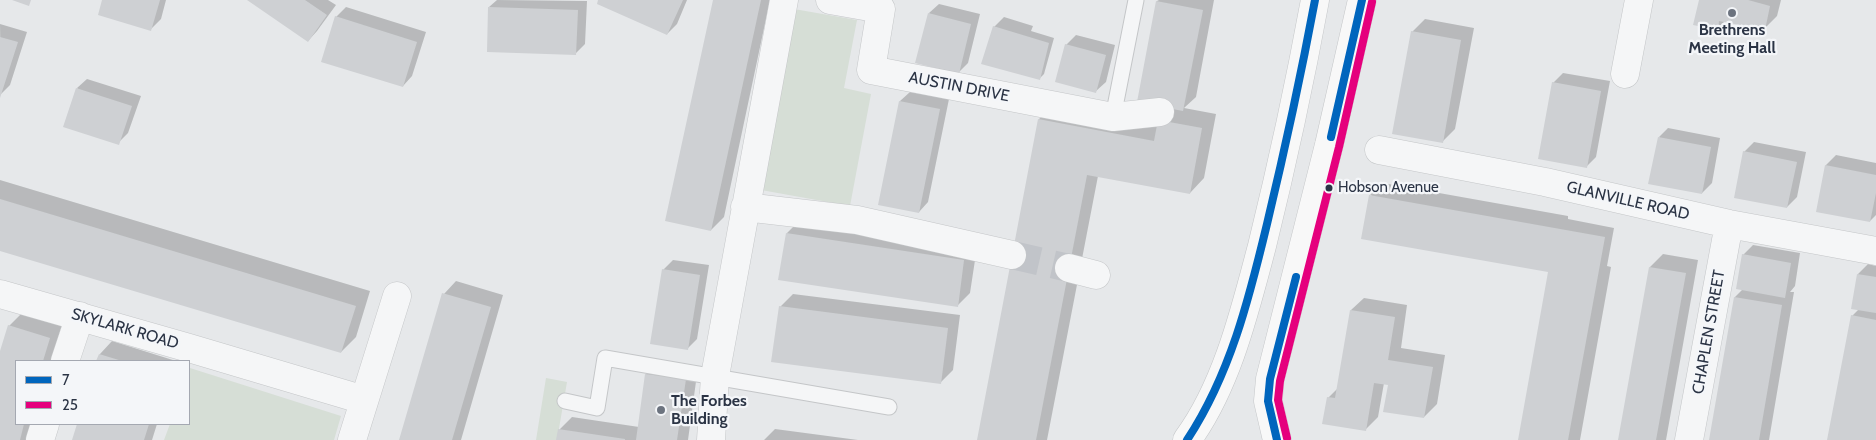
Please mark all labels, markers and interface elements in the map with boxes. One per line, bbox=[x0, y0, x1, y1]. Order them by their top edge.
marker: Brethrens Meeting Hall bbox=[1726, 7, 1738, 19]
place label: Brethrens Meeting Hall bbox=[1688, 20, 1776, 58]
street label: AUSTIN DRIVE bbox=[907, 68, 1011, 106]
street label: GLANVILLE ROAD bbox=[1565, 178, 1691, 224]
place label: Hobson Avenue bbox=[1338, 179, 1439, 197]
marker: Hobson Avenue bbox=[1324, 183, 1334, 193]
street label: CHAPLEN STREET bbox=[1689, 268, 1729, 396]
street label: SKYLARK ROAD bbox=[69, 304, 181, 354]
legend bbox=[15, 360, 190, 425]
text: 7 bbox=[62, 371, 70, 389]
place label: The Forbes Building bbox=[671, 391, 747, 429]
text: 25 bbox=[62, 396, 78, 414]
marker: The Forbes Building bbox=[655, 404, 667, 416]

